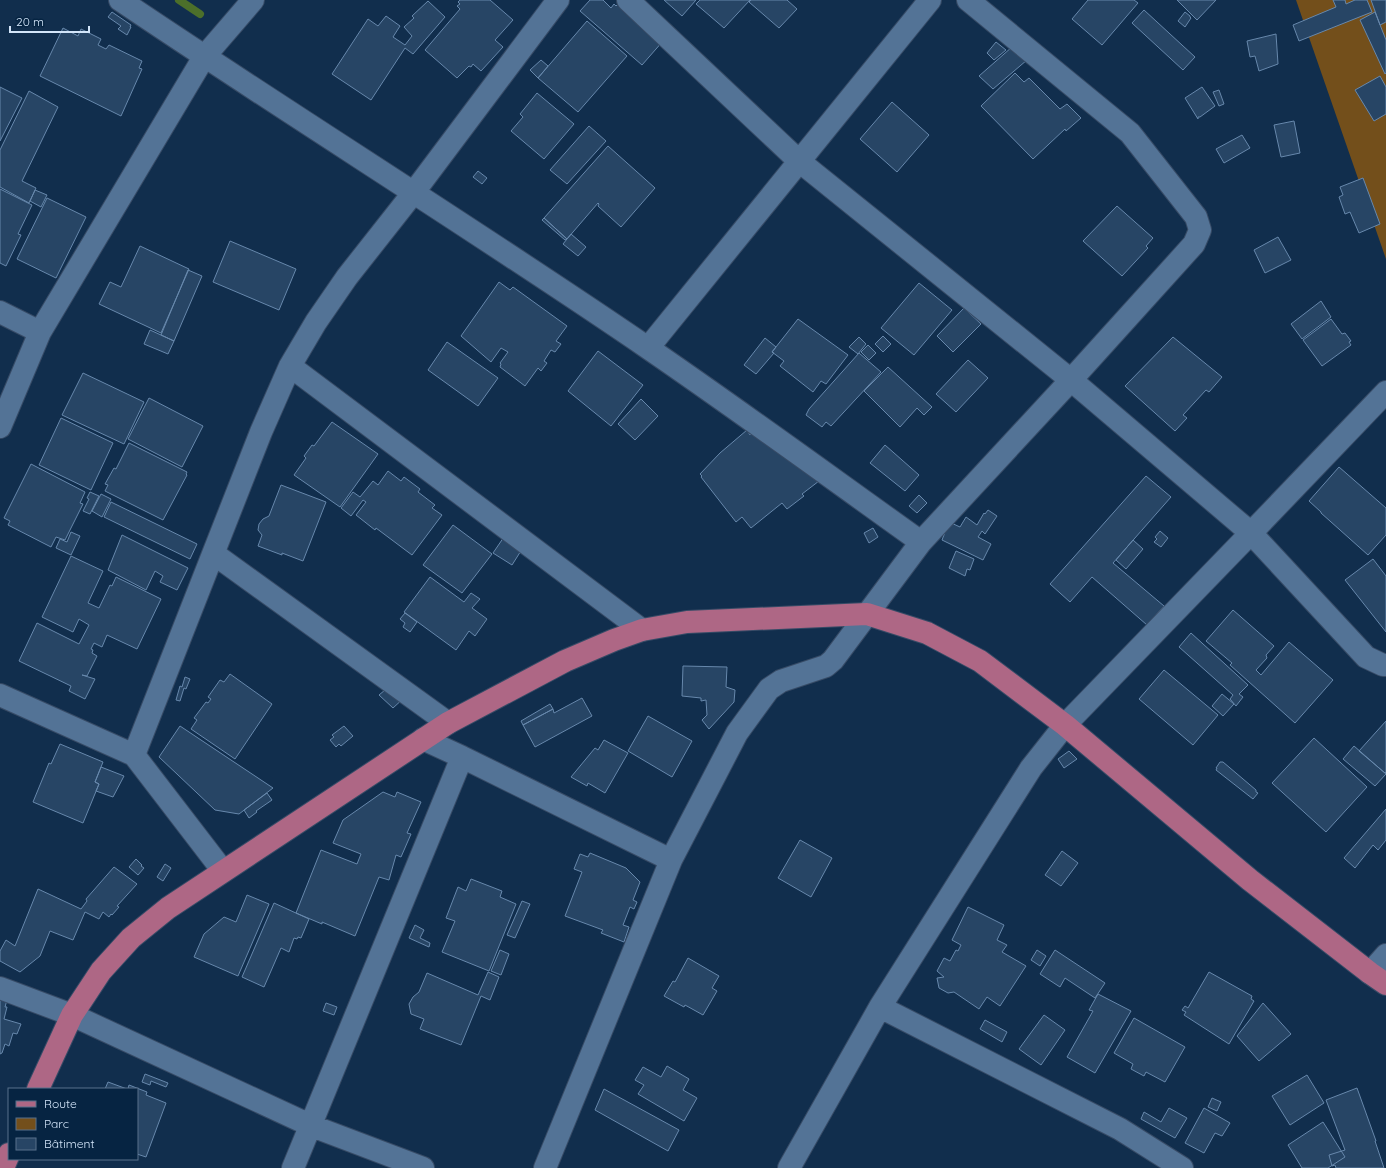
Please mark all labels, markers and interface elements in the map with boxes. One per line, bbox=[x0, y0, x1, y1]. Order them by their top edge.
scale bar bbox=[10, 8, 89, 34]
text: 20 m bbox=[16, 14, 44, 29]
legend bbox=[8, 1088, 138, 1160]
text: Route bbox=[44, 1096, 77, 1111]
text: Parc bbox=[44, 1116, 69, 1131]
text: Bâtiment bbox=[44, 1136, 94, 1151]

